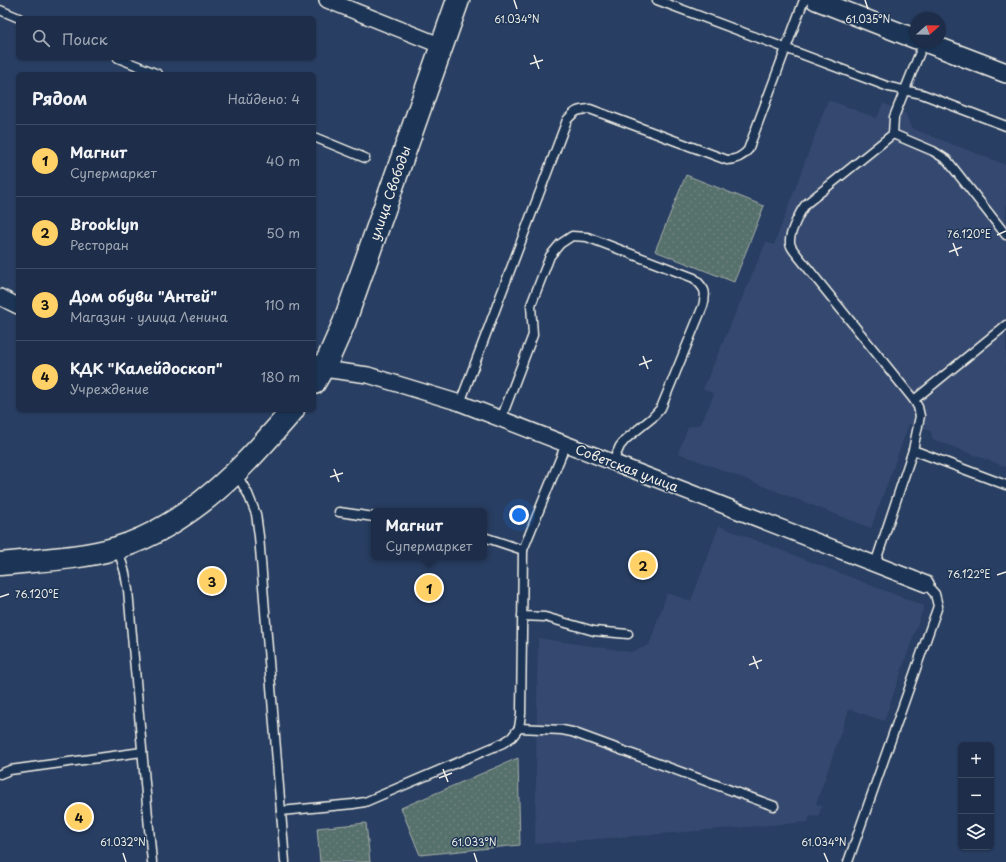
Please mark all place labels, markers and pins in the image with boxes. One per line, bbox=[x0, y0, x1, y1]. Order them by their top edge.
pin: 2 bbox=[630, 550, 656, 580]
pin: 3 bbox=[199, 566, 225, 596]
pin: 1 bbox=[416, 573, 442, 603]
pin: 4 bbox=[66, 802, 92, 832]

